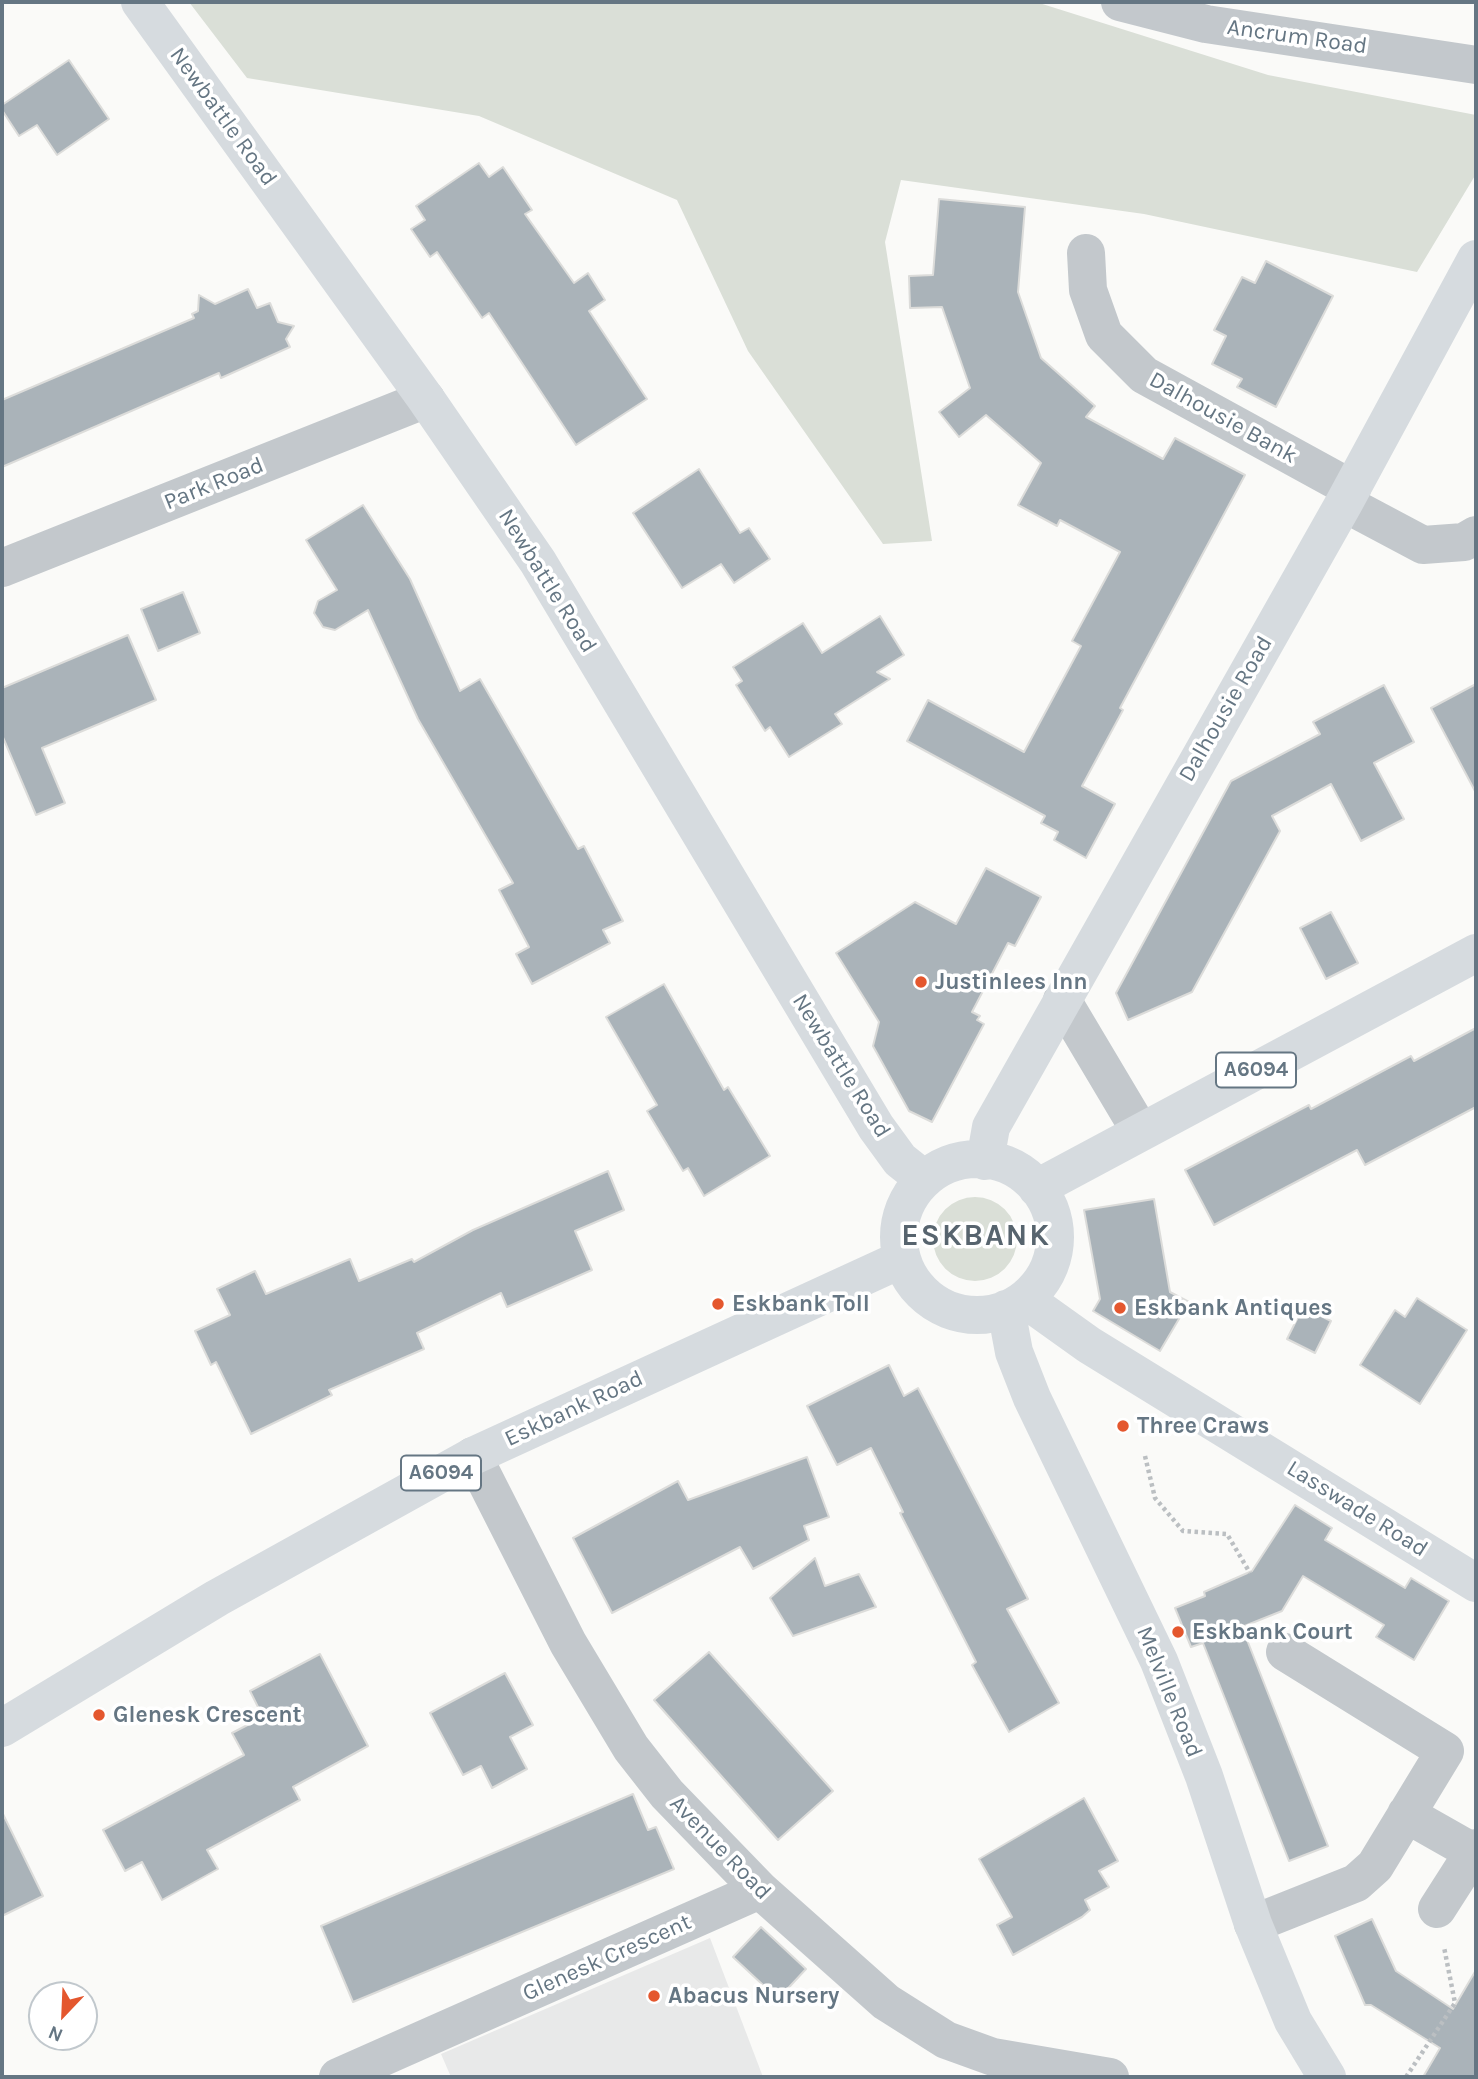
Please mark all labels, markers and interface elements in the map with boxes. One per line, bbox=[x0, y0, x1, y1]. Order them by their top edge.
street label: Ancrum Road bbox=[1225, 14, 1369, 60]
street label: Newbattle Road bbox=[164, 42, 282, 192]
street label: Dalhousie Bank bbox=[1144, 366, 1302, 470]
street label: Park Road bbox=[160, 452, 268, 516]
street label: Newbattle Road bbox=[492, 504, 602, 658]
street label: Dalhousie Road bbox=[1173, 631, 1279, 787]
place label: Justinlees Inn bbox=[935, 968, 1088, 996]
marker: Justinlees Inn bbox=[913, 974, 929, 990]
street label: Newbattle Road bbox=[786, 989, 896, 1143]
road number: A6094 bbox=[1216, 1052, 1296, 1088]
district label: ESKBANK bbox=[902, 1218, 1050, 1254]
place label: Eskbank Toll bbox=[732, 1290, 870, 1318]
place label: Eskbank Antiques bbox=[1134, 1294, 1333, 1322]
marker: Eskbank Toll bbox=[710, 1296, 726, 1312]
marker: Eskbank Antiques bbox=[1112, 1300, 1128, 1316]
street label: Eskbank Road bbox=[500, 1365, 648, 1453]
place label: Three Craws bbox=[1137, 1412, 1269, 1440]
marker: Three Craws bbox=[1115, 1418, 1131, 1434]
street label: Lasswade Road bbox=[1282, 1455, 1432, 1563]
road number: A6094 bbox=[401, 1456, 481, 1490]
place label: Eskbank Court bbox=[1192, 1618, 1353, 1646]
street label: Melville Road bbox=[1130, 1622, 1208, 1762]
marker: Eskbank Court bbox=[1170, 1624, 1186, 1640]
place label: Glenesk Crescent bbox=[113, 1701, 302, 1729]
marker: Glenesk Crescent bbox=[91, 1707, 107, 1723]
street label: Avenue Road bbox=[663, 1790, 777, 1906]
street label: Glenesk Crescent bbox=[518, 1908, 696, 2008]
north arrow bbox=[28, 1981, 98, 2051]
place label: Abacus Nursery bbox=[668, 1982, 839, 2010]
marker: Abacus Nursery bbox=[646, 1988, 662, 2004]
text: N bbox=[45, 2021, 66, 2046]

